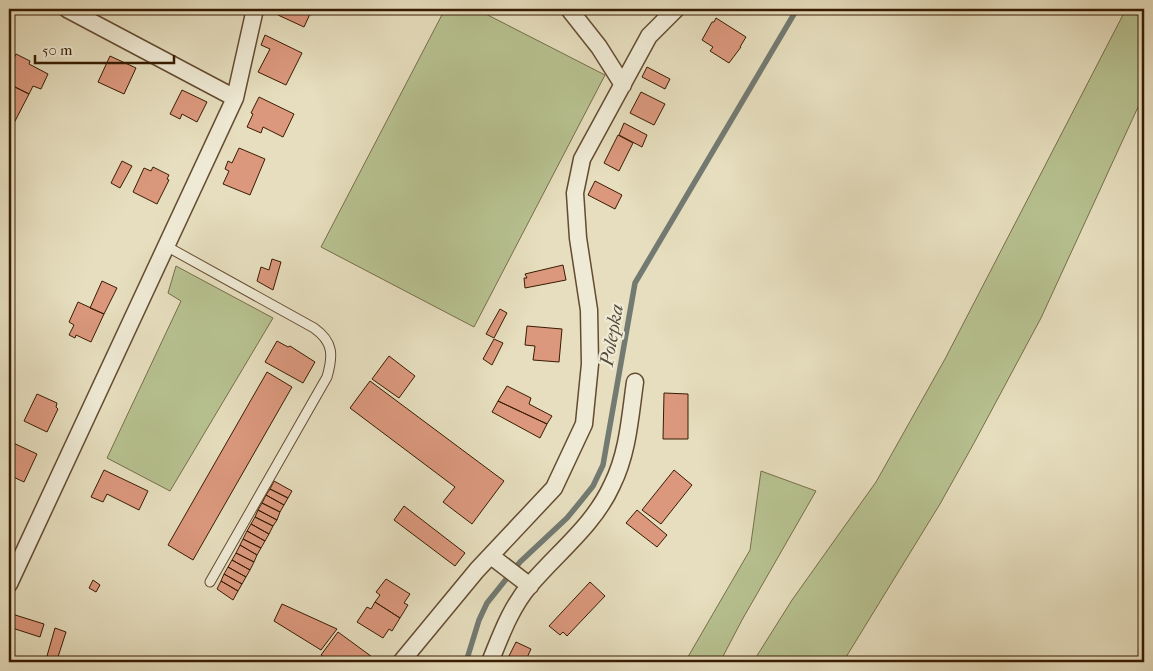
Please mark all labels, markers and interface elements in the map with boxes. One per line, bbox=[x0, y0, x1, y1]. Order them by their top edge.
scale bar bbox=[35, 32, 174, 64]
text: 50 m bbox=[42, 41, 73, 59]
water label: Polepka bbox=[596, 302, 628, 369]

